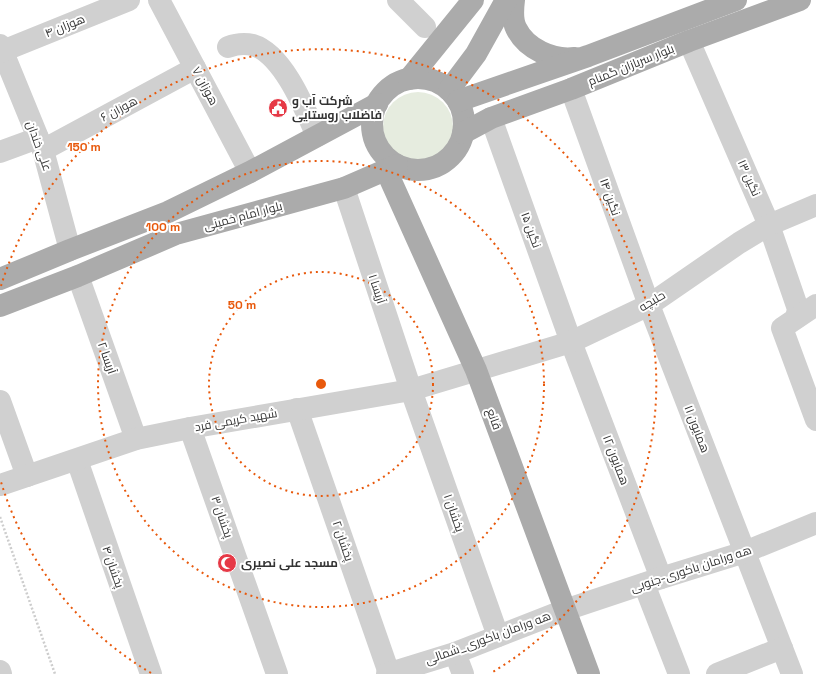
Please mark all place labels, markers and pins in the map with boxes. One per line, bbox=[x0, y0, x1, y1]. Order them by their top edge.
place label: شرکت آب و فاضلاب روستایی bbox=[292, 93, 382, 123]
public building icon: شرکت آب و فاضلاب روستایی bbox=[267, 97, 289, 119]
centre of rings bbox=[314, 377, 328, 391]
mosque icon: مسجد علی نصیری bbox=[216, 552, 238, 574]
place label: مسجد علی نصیری bbox=[241, 555, 338, 571]

